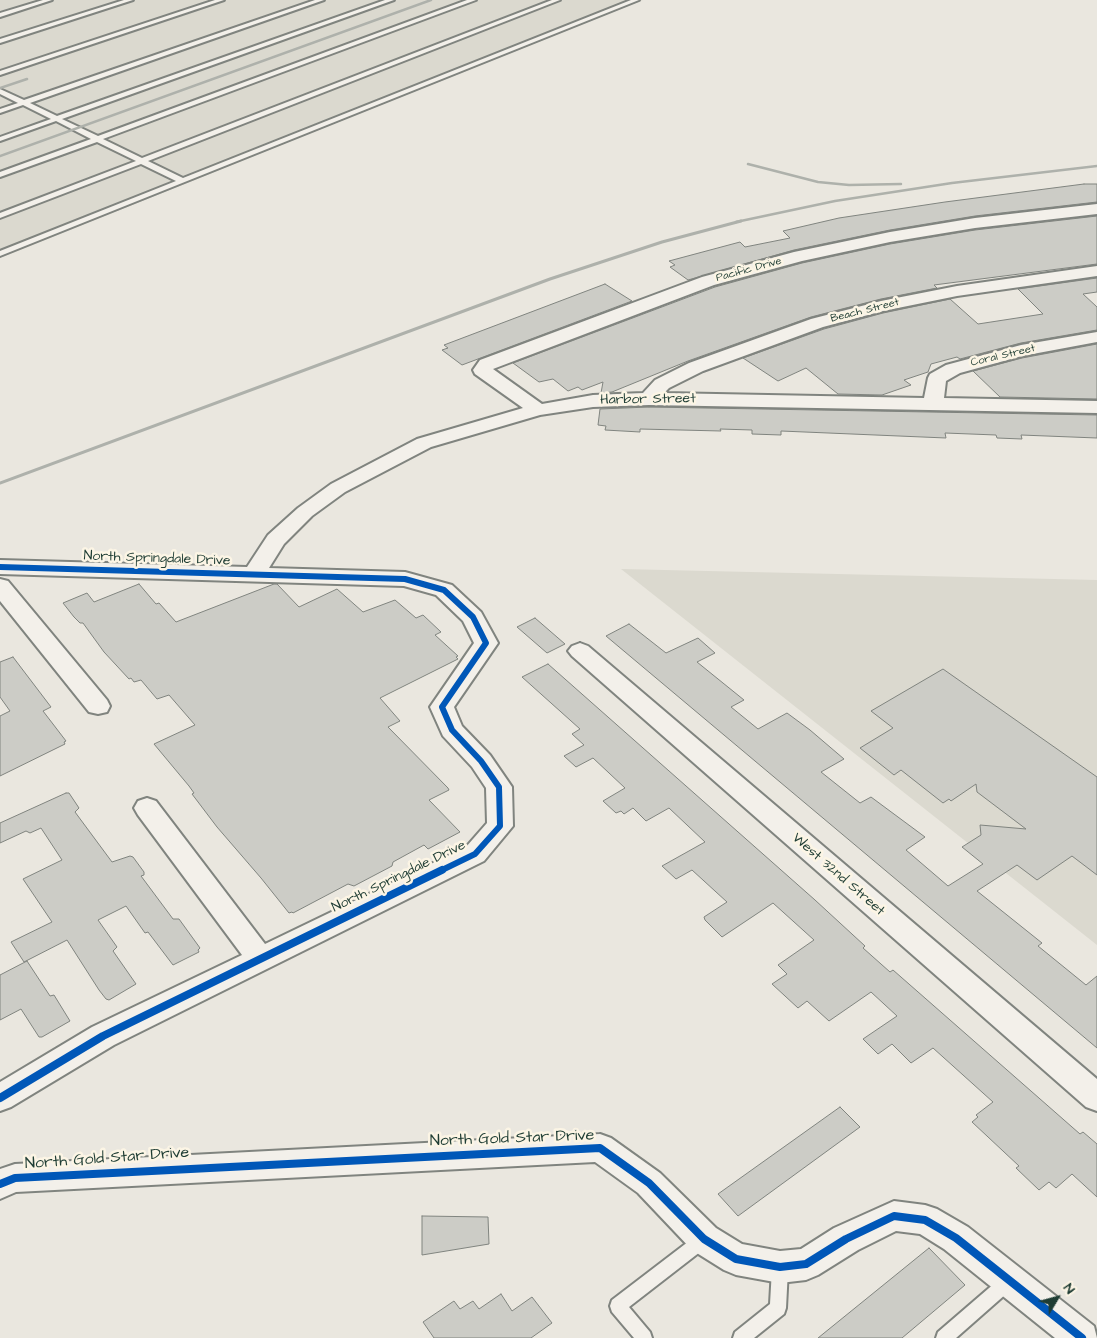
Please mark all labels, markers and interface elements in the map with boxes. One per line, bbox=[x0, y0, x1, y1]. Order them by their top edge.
street label: Pacific Drive bbox=[715, 255, 783, 285]
street label: Beach Street bbox=[829, 296, 901, 326]
street label: Coral Street bbox=[970, 342, 1036, 370]
street label: Harbor Street bbox=[600, 391, 696, 409]
street label: North Springdale Drive bbox=[83, 548, 231, 570]
street label: West 32nd Street bbox=[788, 830, 888, 920]
street label: North Springdale Drive bbox=[329, 837, 469, 917]
street label: North Gold Star Drive bbox=[429, 1127, 595, 1151]
street label: North Gold Star Drive bbox=[24, 1144, 190, 1174]
north arrow bbox=[1032, 1273, 1082, 1323]
text: N bbox=[1058, 1279, 1080, 1298]

